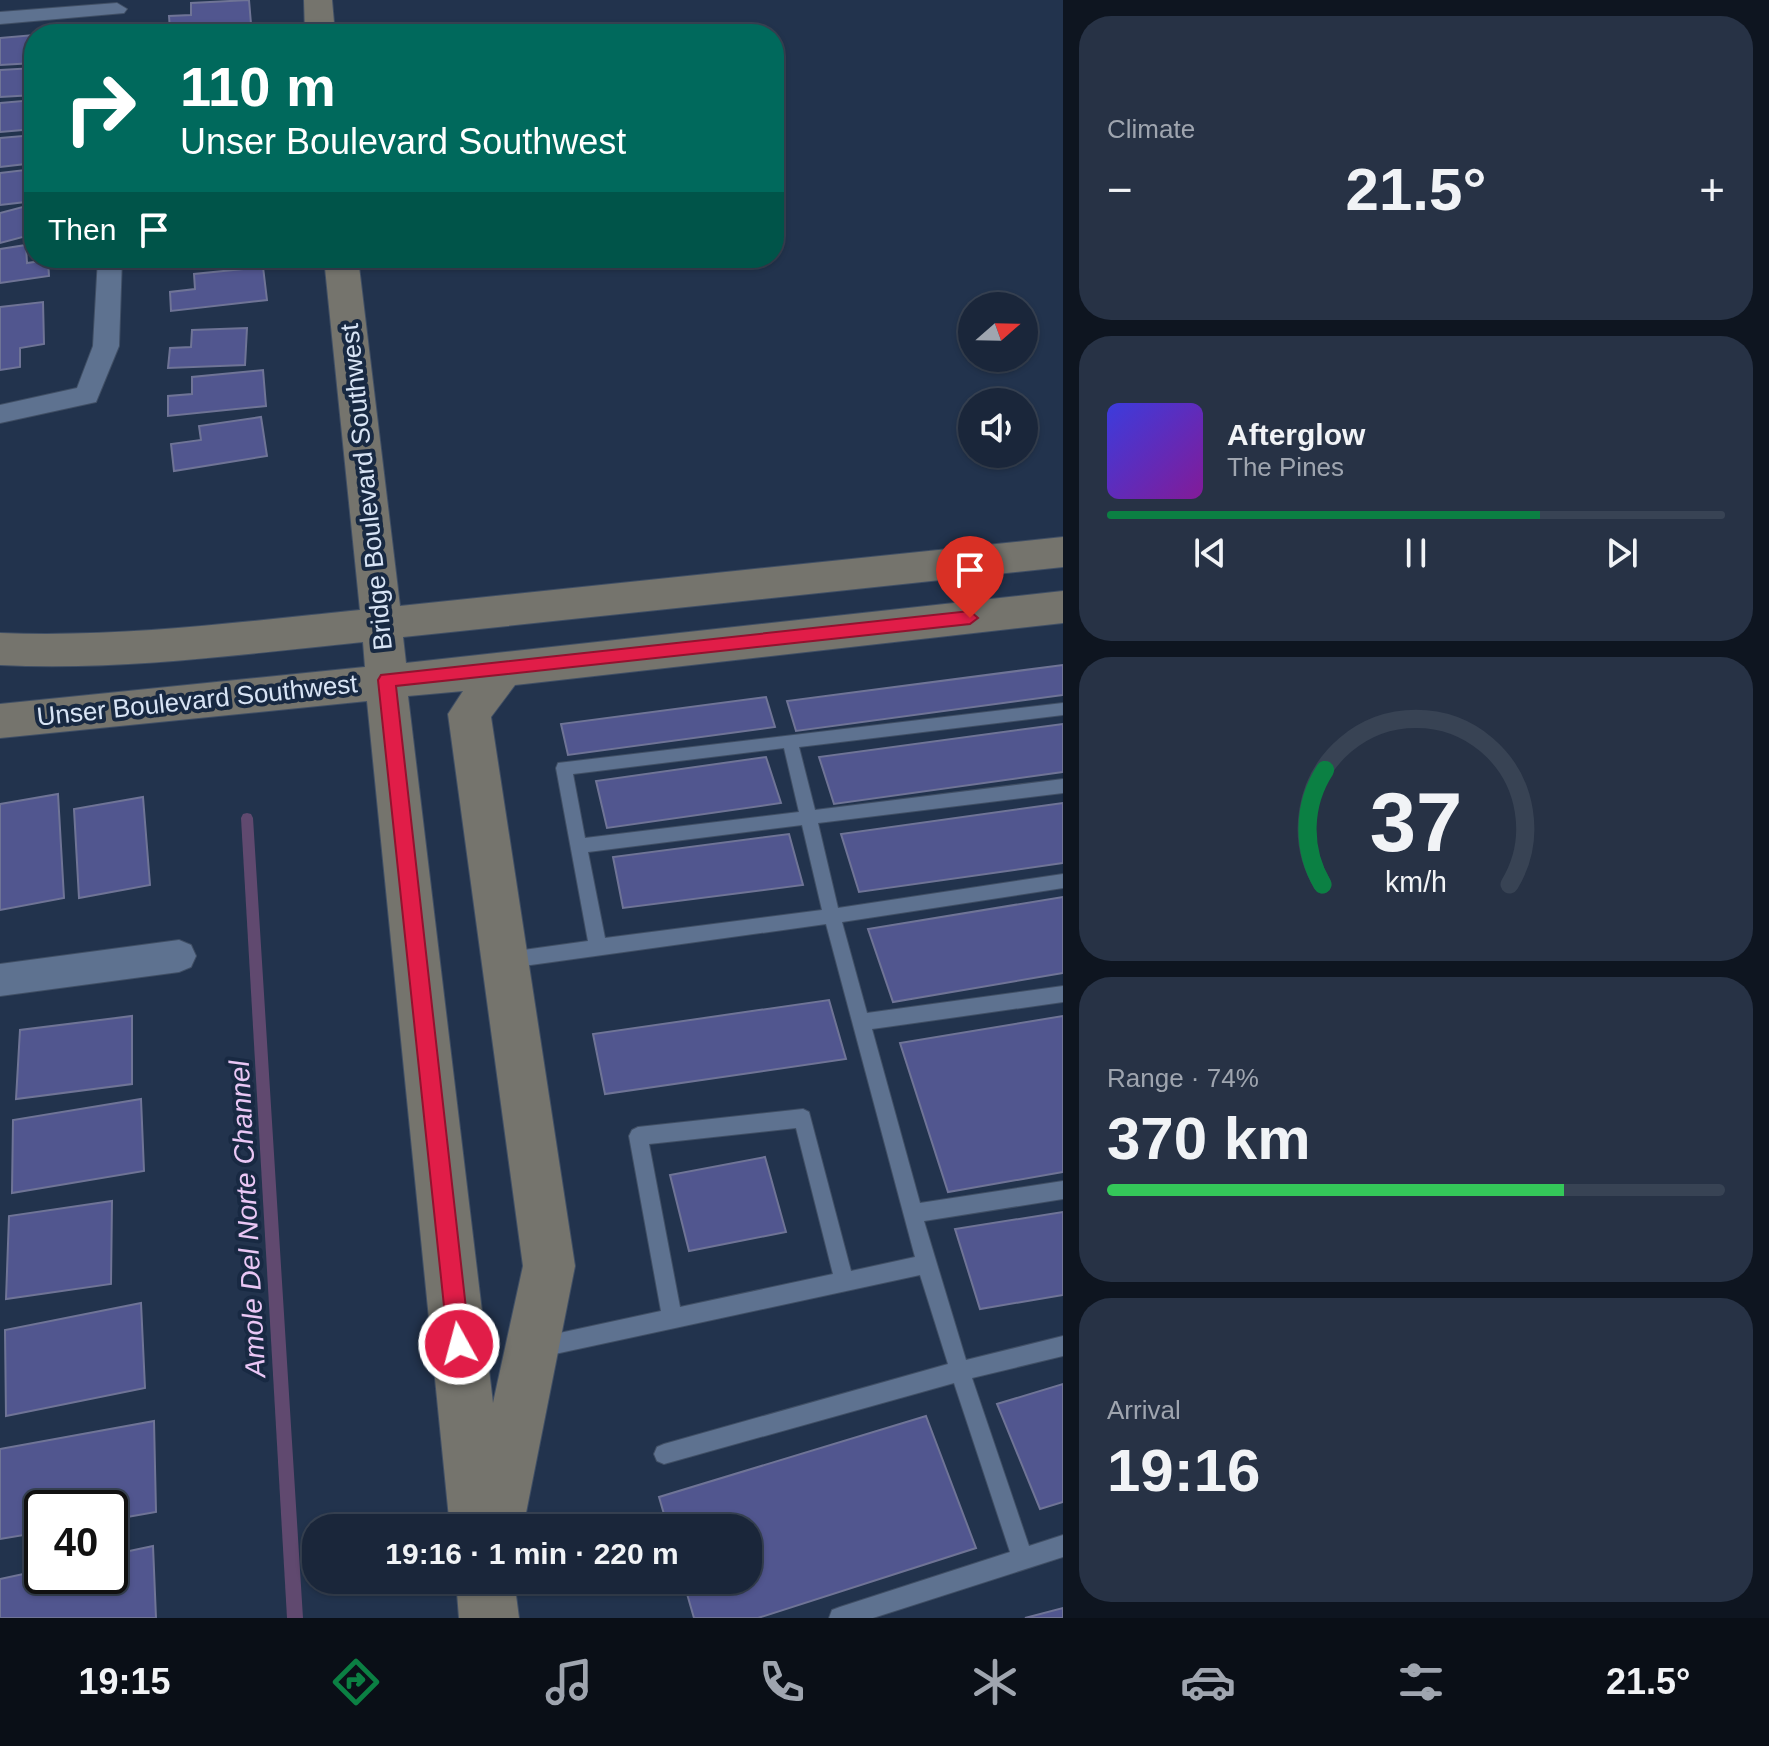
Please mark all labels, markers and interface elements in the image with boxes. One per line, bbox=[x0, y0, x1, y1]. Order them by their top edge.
text: 110 m bbox=[180, 55, 336, 118]
icon: right bbox=[48, 56, 152, 160]
text: Climate bbox=[1107, 114, 1195, 144]
text: Unser Boulevard Southwest bbox=[180, 121, 626, 162]
text: 21.5° bbox=[1346, 156, 1486, 223]
text: − bbox=[1107, 165, 1133, 214]
text: + bbox=[1699, 165, 1725, 214]
icon: arrive bbox=[132, 208, 176, 252]
text: Then bbox=[48, 213, 116, 246]
north arrow bbox=[958, 292, 1038, 372]
map controls bbox=[958, 292, 1038, 468]
street label: Bridge Boulevard Southwest bbox=[334, 322, 398, 652]
button: sound bbox=[958, 388, 1038, 468]
text: Afterglow bbox=[1227, 418, 1365, 451]
text: The Pines bbox=[1227, 452, 1344, 482]
icon: previous bbox=[1188, 531, 1232, 575]
icon: pause bbox=[1394, 531, 1438, 575]
icon: next bbox=[1600, 531, 1644, 575]
pin bbox=[936, 536, 1004, 618]
icon: arrive bbox=[948, 548, 992, 592]
street label: Unser Boulevard Southwest bbox=[35, 668, 360, 732]
text: 37 bbox=[1370, 776, 1462, 869]
text: km/h bbox=[1385, 866, 1447, 898]
water label: Amole Del Norte Channel bbox=[224, 1059, 271, 1380]
text: Range · 74% bbox=[1107, 1063, 1259, 1093]
text: 370 km bbox=[1107, 1105, 1311, 1172]
position arrow bbox=[417, 1302, 501, 1386]
text: Arrival bbox=[1107, 1395, 1181, 1425]
text: 19:16 bbox=[1107, 1437, 1260, 1504]
speed limit sign: 40 bbox=[24, 1490, 128, 1594]
text: 19:16 · 1 min · 220 m bbox=[385, 1537, 679, 1570]
icon: directions bbox=[328, 1654, 384, 1710]
icon: music bbox=[541, 1654, 597, 1710]
icon: phone bbox=[754, 1654, 810, 1710]
icon: climate bbox=[967, 1654, 1023, 1710]
icon: car bbox=[1180, 1654, 1236, 1710]
icon: filters bbox=[1393, 1654, 1449, 1710]
text: 19:15 bbox=[79, 1661, 171, 1702]
text: 21.5° bbox=[1606, 1661, 1690, 1702]

